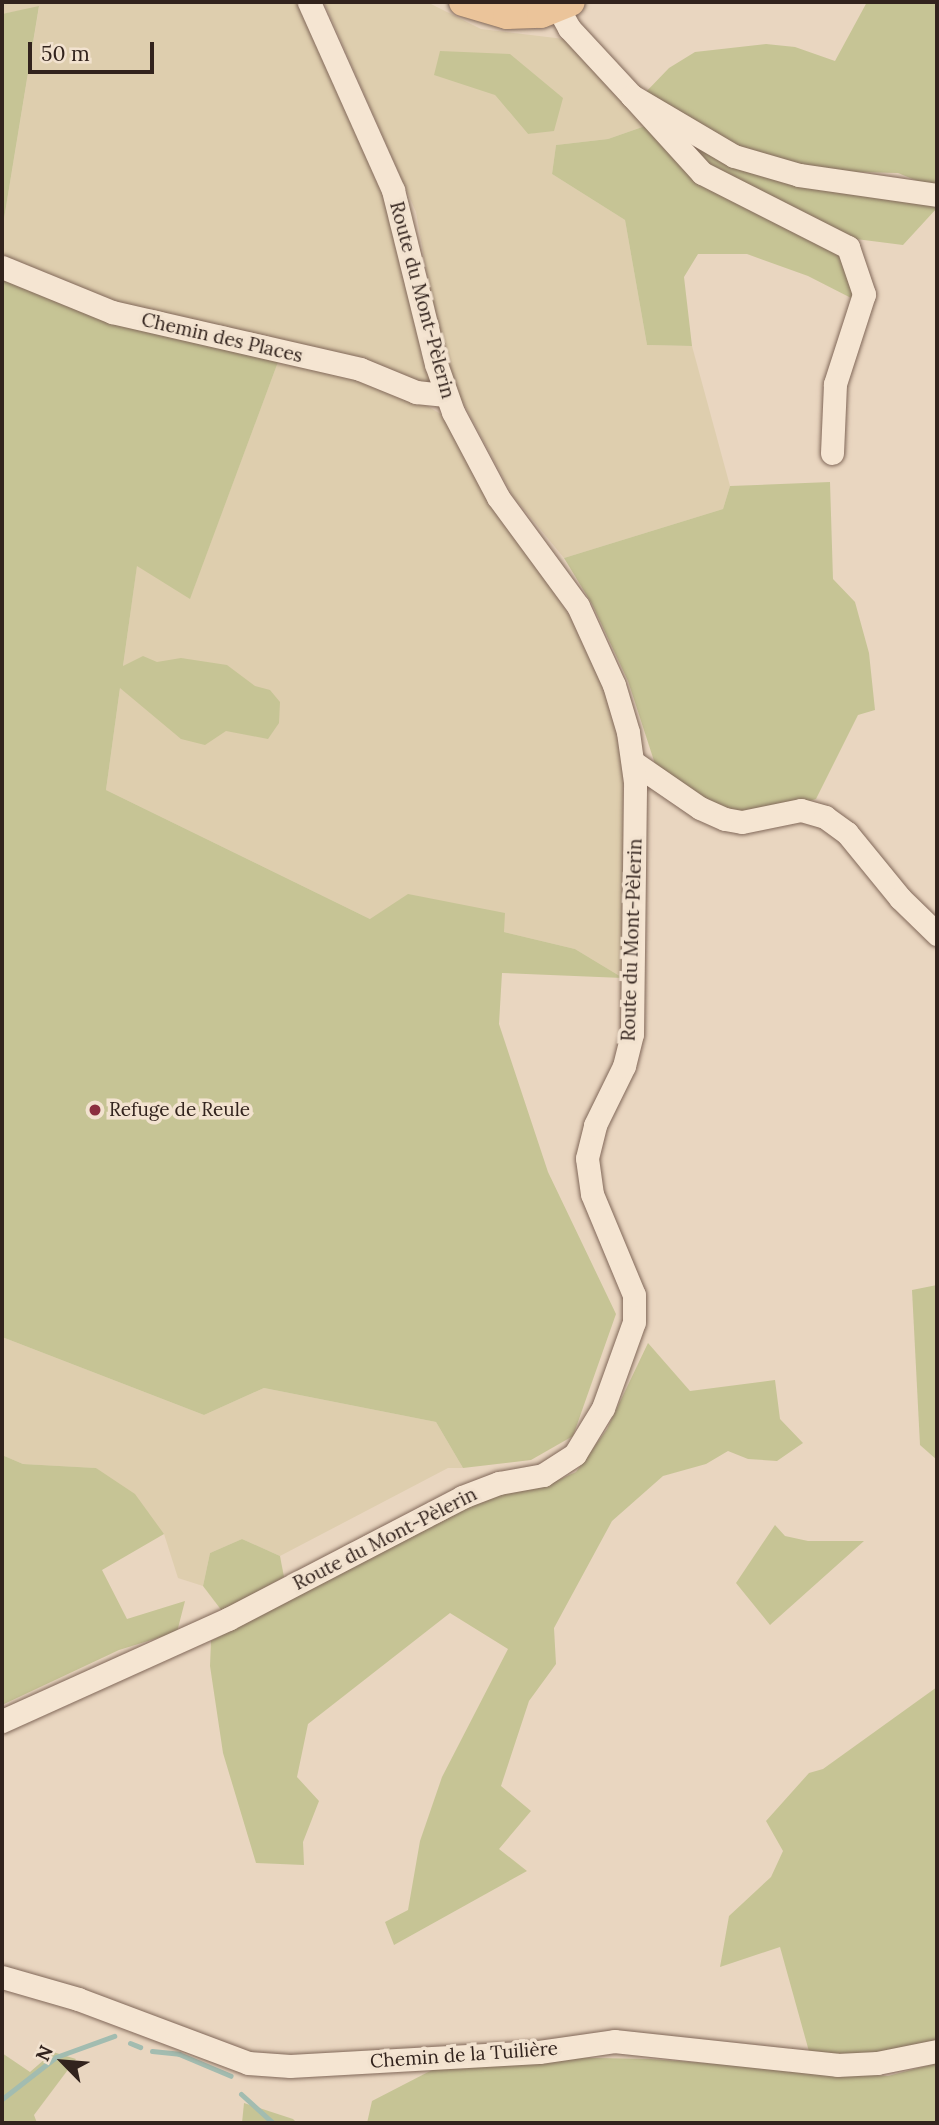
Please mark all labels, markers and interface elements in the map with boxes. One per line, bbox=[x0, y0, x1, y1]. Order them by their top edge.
scale bar bbox=[32, 28, 158, 72]
text: 50 m bbox=[41, 40, 90, 67]
street label: Route du Mont-Pèlerin bbox=[385, 199, 459, 401]
street label: Chemin des Places bbox=[139, 308, 305, 368]
street label: Route du Mont-Pèlerin bbox=[617, 838, 647, 1042]
place label: Refuge de Reule bbox=[109, 1099, 250, 1121]
marker: Refuge de Reule bbox=[87, 1102, 103, 1118]
street label: Route du Mont-Pèlerin bbox=[289, 1483, 481, 1595]
north arrow bbox=[28, 2027, 98, 2097]
street label: Chemin de la Tuilière bbox=[369, 2037, 559, 2073]
text: N bbox=[30, 2041, 58, 2065]

